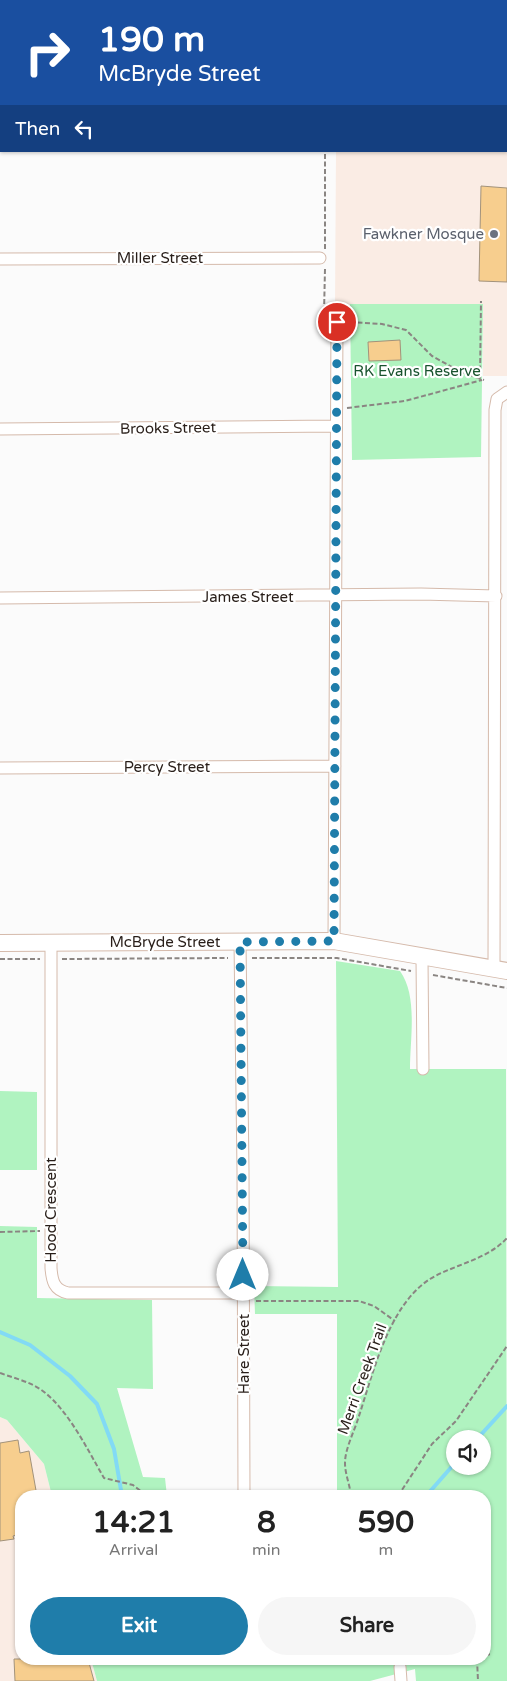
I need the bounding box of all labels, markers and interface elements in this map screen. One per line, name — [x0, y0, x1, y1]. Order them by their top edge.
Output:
text: 190 m — [98, 19, 205, 61]
icon: right — [15, 20, 80, 85]
text: McBryde Street — [98, 61, 261, 87]
icon: left — [70, 115, 98, 143]
text: Then — [15, 118, 60, 140]
place label: Fawkner Mosque — [363, 225, 484, 243]
marker: Fawkner Mosque — [488, 228, 500, 240]
street label: Miller Street — [117, 249, 204, 267]
pin — [316, 301, 358, 343]
icon: arrive — [323, 308, 351, 336]
park label: RK Evans Reserve — [353, 362, 481, 380]
street label: Brooks Street — [120, 418, 216, 438]
street label: James Street — [202, 588, 294, 606]
street label: Percy Street — [124, 758, 211, 776]
street label: McBryde Street — [110, 933, 221, 951]
street label: Hood Crescent — [42, 1157, 60, 1263]
position arrow — [216, 1248, 268, 1300]
street label: Hare Street — [235, 1313, 253, 1394]
street label: Merri Creek Trail — [334, 1321, 390, 1437]
map controls — [446, 1430, 491, 1475]
button: sound — [446, 1430, 491, 1475]
text: 14:21 — [92, 1504, 175, 1541]
text: 8 — [257, 1504, 276, 1541]
text: 590 — [358, 1504, 414, 1541]
text: Arrival — [109, 1540, 158, 1560]
text: min — [252, 1540, 281, 1560]
text: m — [378, 1540, 393, 1560]
button: Exit — [30, 1597, 248, 1655]
button: Share — [258, 1597, 476, 1655]

